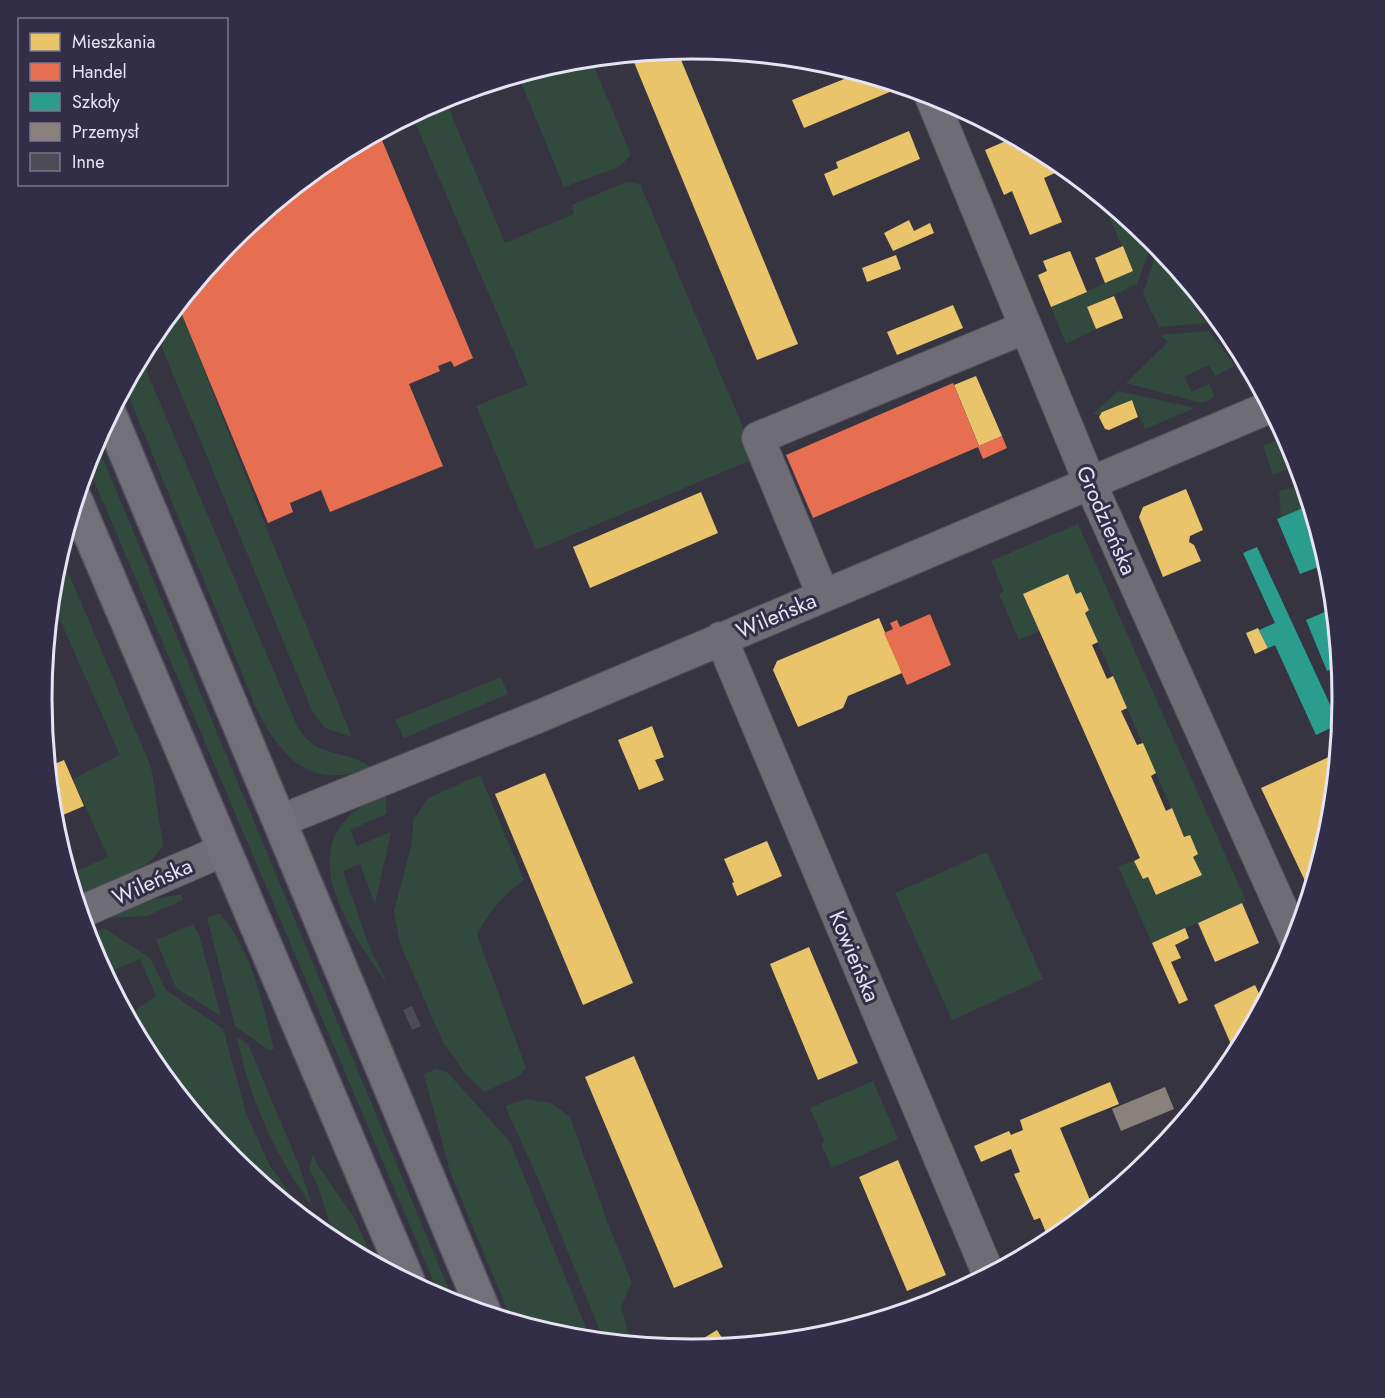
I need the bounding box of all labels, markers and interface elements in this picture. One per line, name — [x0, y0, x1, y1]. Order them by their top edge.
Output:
legend — [18, 18, 228, 186]
text: Mieszkania — [72, 29, 155, 55]
text: Handel — [72, 59, 127, 85]
text: Szkoły — [72, 89, 120, 115]
text: Przemysł — [72, 119, 140, 145]
text: Inne — [72, 149, 105, 175]
street label: Grodzieńska — [1069, 460, 1145, 580]
street label: Wileńska — [731, 584, 821, 646]
street label: Wileńska — [107, 849, 197, 913]
street label: Kowieńska — [821, 905, 889, 1007]

